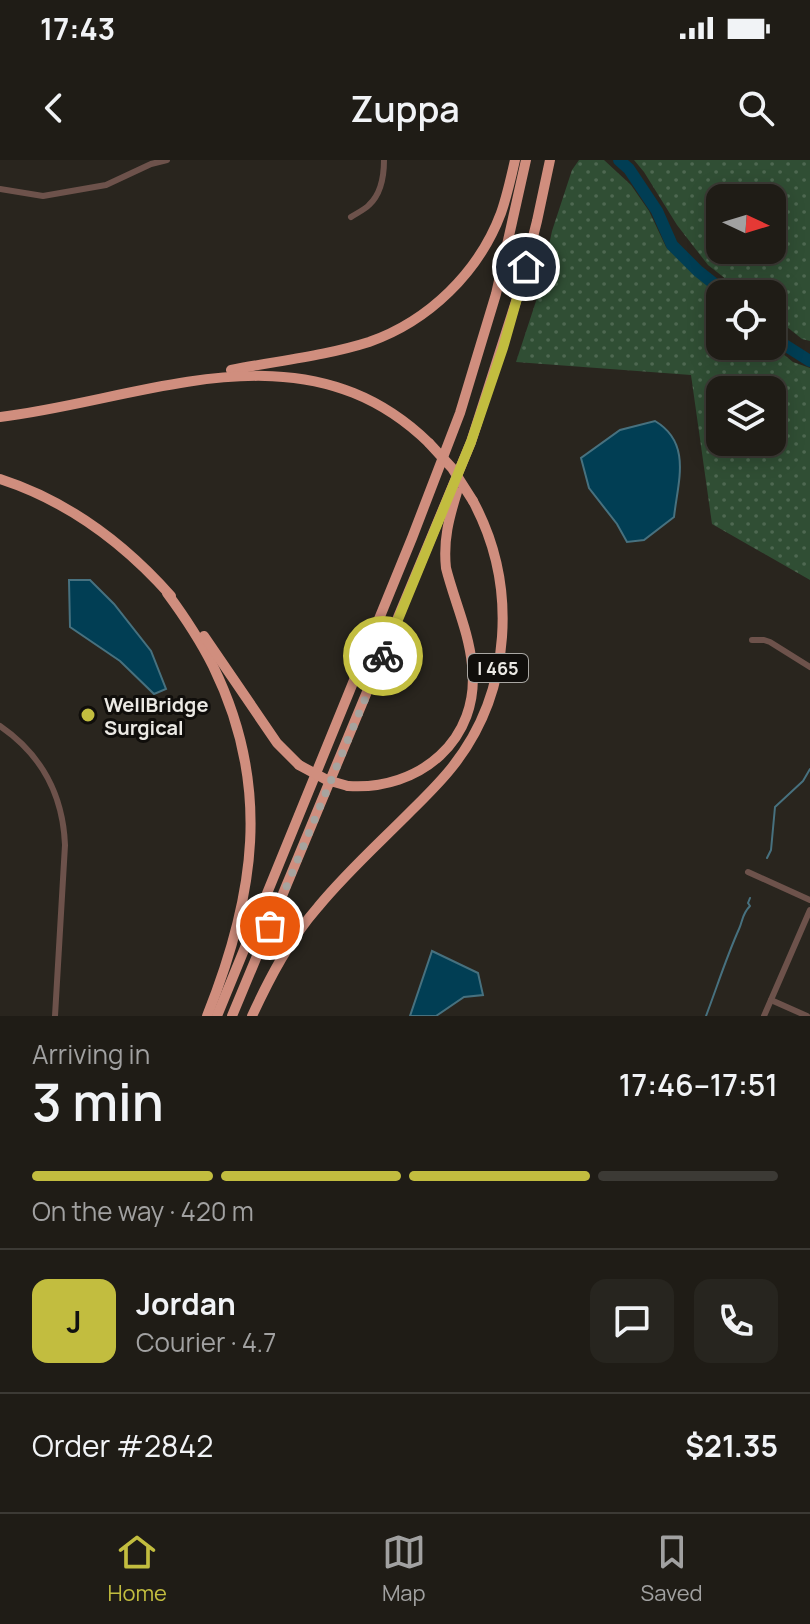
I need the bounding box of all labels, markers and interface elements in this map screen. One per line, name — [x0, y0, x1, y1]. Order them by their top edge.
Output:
text: 17:43 — [40, 8, 115, 49]
text: Zuppa — [350, 84, 460, 133]
icon: back — [32, 86, 76, 130]
icon: search — [734, 86, 778, 130]
north arrow — [706, 184, 786, 264]
map controls — [706, 184, 786, 456]
pin — [492, 233, 560, 301]
icon: home — [504, 245, 548, 289]
button: locate — [706, 280, 786, 360]
button: layers — [706, 376, 786, 456]
courier — [343, 616, 423, 696]
icon: bike — [361, 634, 405, 678]
road number: I 465 — [468, 654, 528, 682]
place label: WellBridge Surgical — [104, 691, 208, 741]
marker: WellBridge Surgical — [79, 706, 97, 724]
pin — [236, 892, 304, 960]
icon: bag — [248, 904, 292, 948]
text: Arriving in — [32, 1036, 150, 1072]
text: 17:46–17:51 — [619, 1064, 778, 1105]
text: 3 min — [32, 1066, 164, 1137]
text: On the way · 420 m — [32, 1193, 254, 1229]
button: chat — [590, 1279, 674, 1363]
button: phone — [694, 1279, 778, 1363]
text: Jordan — [136, 1283, 236, 1324]
text: J — [66, 1301, 82, 1342]
text: Courier · 4.7 — [136, 1324, 276, 1360]
text: Order #2842 — [32, 1425, 213, 1466]
text: $21.35 — [685, 1425, 778, 1466]
tab: Home — [107, 1530, 167, 1608]
tab: Map — [382, 1530, 426, 1608]
tab: Saved — [641, 1530, 703, 1608]

